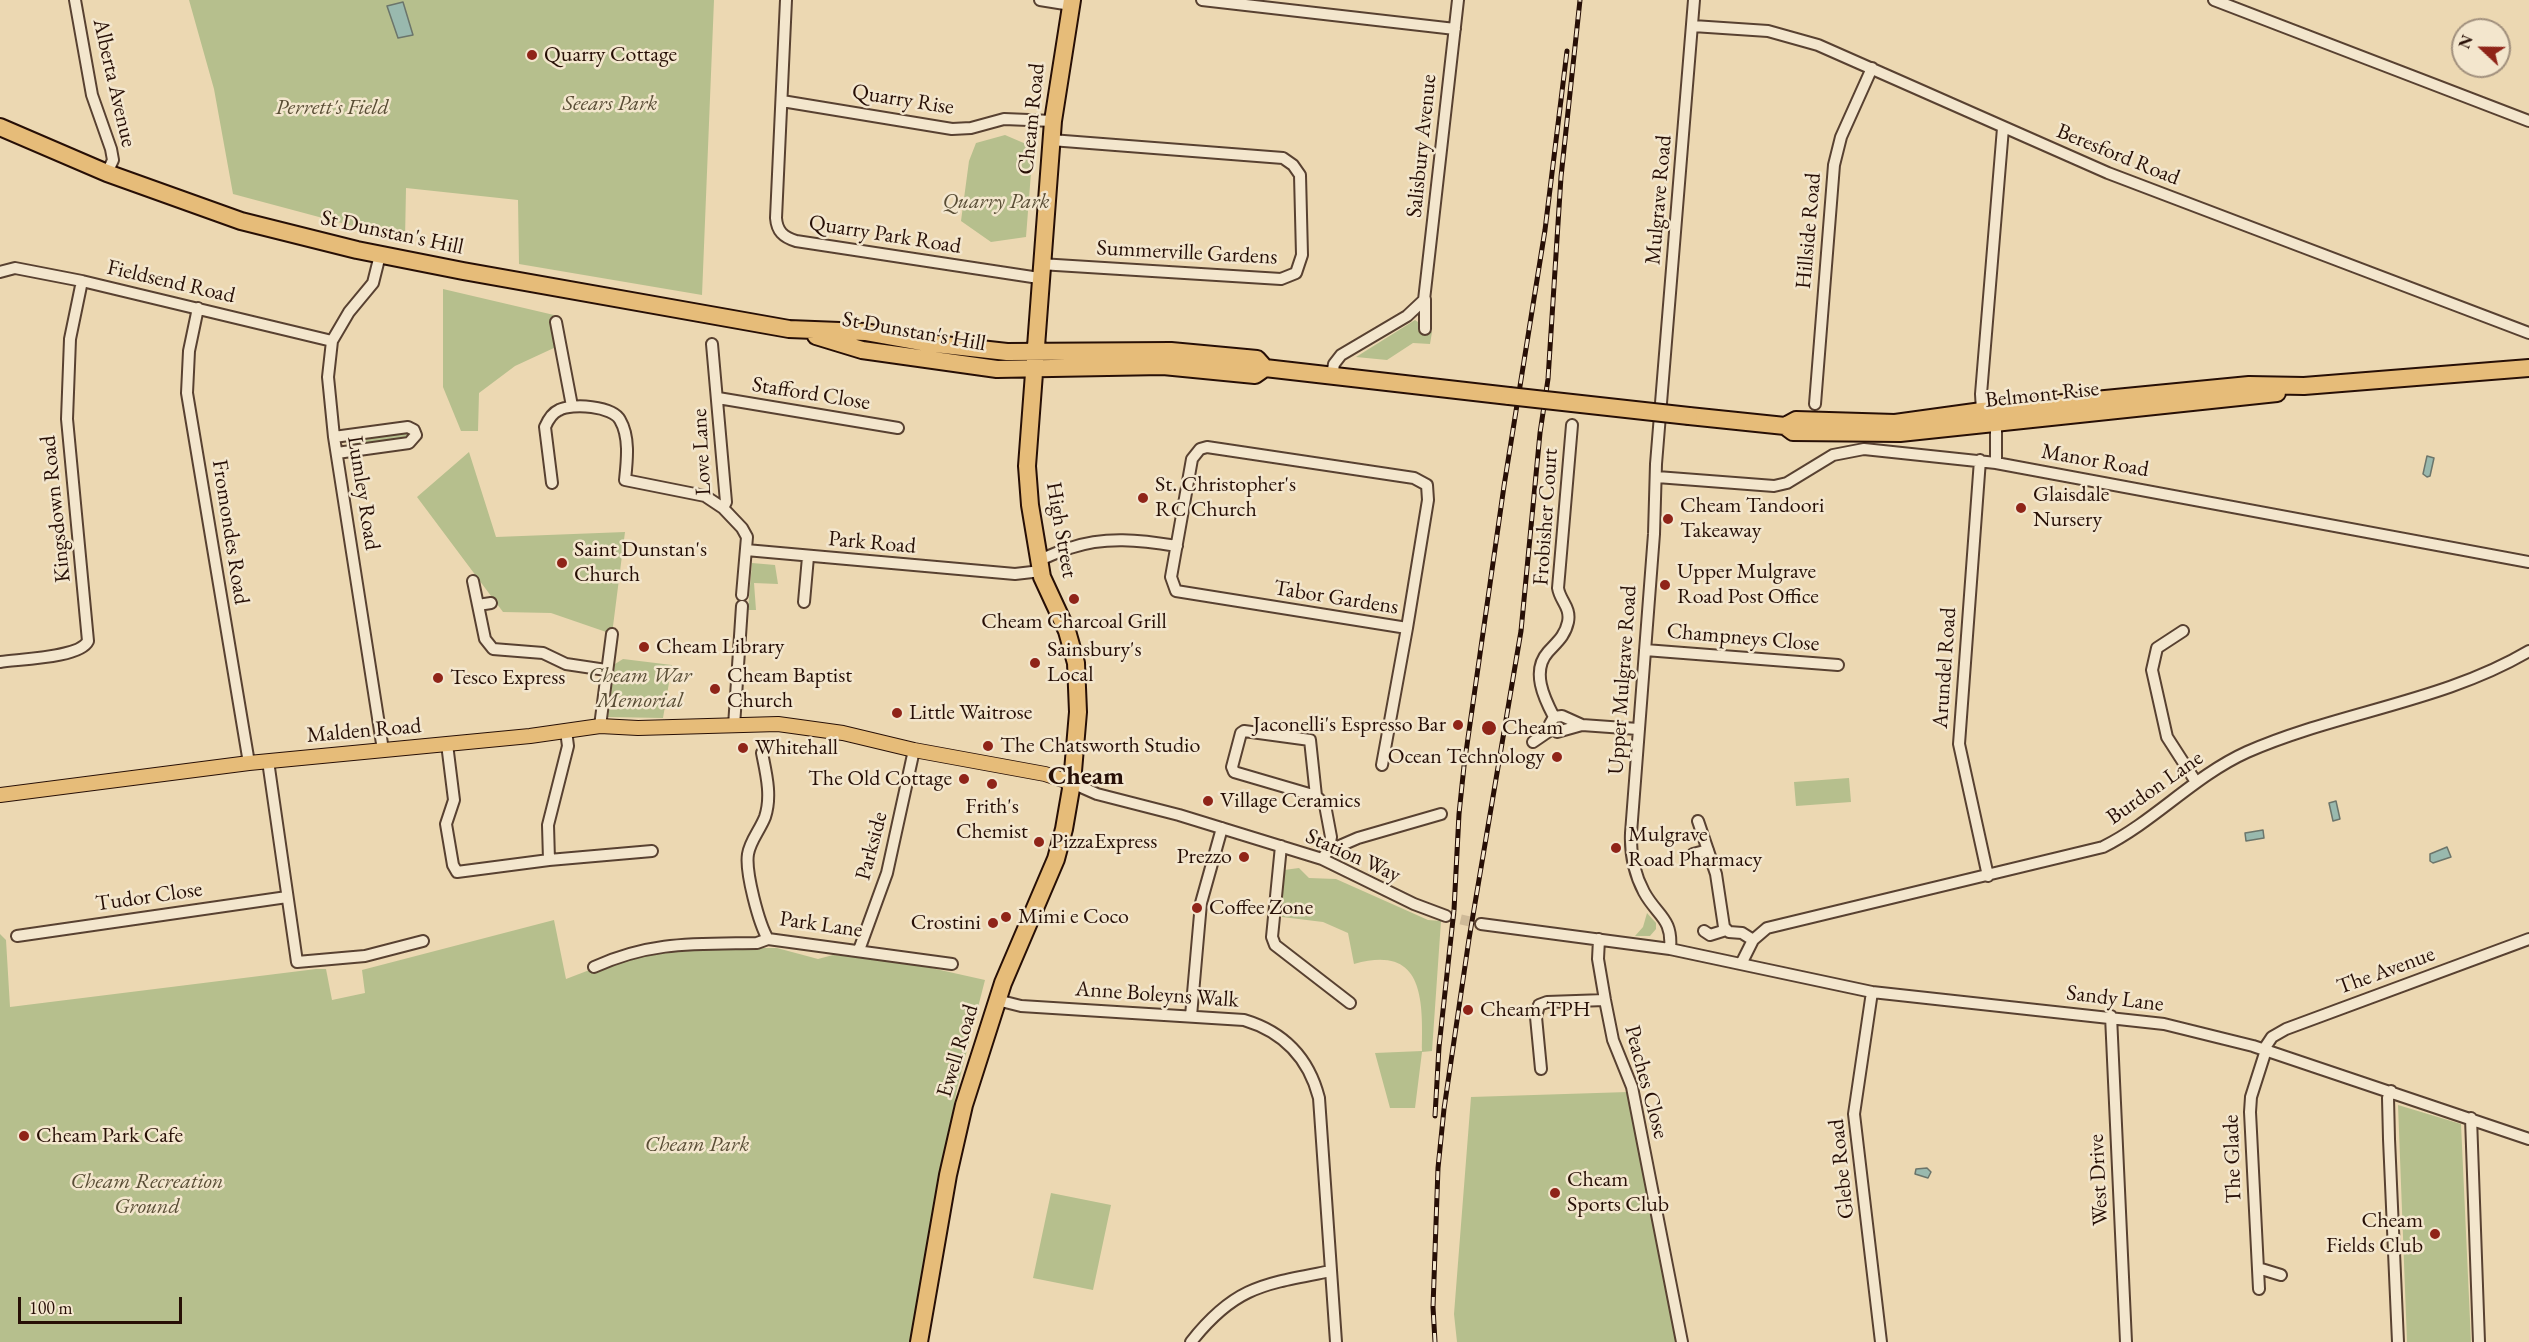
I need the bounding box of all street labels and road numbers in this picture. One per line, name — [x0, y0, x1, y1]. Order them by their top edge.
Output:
street label: Alberta Avenue — [86, 16, 142, 150]
street label: Cheam Road — [1013, 62, 1051, 176]
street label: Salisbury Avenue — [1401, 73, 1443, 219]
street label: Quarry Rise — [850, 79, 956, 121]
street label: Beresford Road — [2052, 118, 2184, 192]
street label: Mulgrave Road — [1640, 134, 1678, 266]
street label: Hillside Road — [1791, 172, 1827, 290]
street label: St Dunstan's Hill — [318, 205, 466, 261]
street label: Quarry Park Road — [807, 210, 963, 260]
street label: Summerville Gardens — [1096, 235, 1278, 271]
street label: Fieldsend Road — [104, 254, 238, 310]
street label: St Dunstan's Hill — [840, 306, 988, 358]
street label: Stafford Close — [750, 372, 872, 416]
street label: Belmont Rise — [1984, 376, 2100, 414]
street label: Love Lane — [687, 408, 717, 496]
street label: Kingsdown Road — [35, 434, 77, 584]
street label: Lumley Road — [341, 434, 385, 552]
street label: Manor Road — [2039, 439, 2151, 483]
street label: Frobisher Court — [1528, 448, 1564, 586]
street label: Fromondes Road — [206, 458, 254, 606]
street label: High Street — [1040, 480, 1082, 580]
street label: Park Road — [827, 526, 917, 560]
street label: Tabor Gardens — [1272, 575, 1400, 621]
street label: Upper Mulgrave Road — [1603, 585, 1643, 775]
street label: Arundel Road — [1928, 607, 1962, 729]
street label: Champneys Close — [1666, 618, 1820, 658]
street label: Malden Road — [305, 713, 423, 749]
street label: Burdon Lane — [2102, 745, 2208, 831]
street label: Parkside — [850, 809, 894, 883]
street label: Station Way — [1301, 823, 1405, 889]
street label: Tudor Close — [94, 876, 204, 918]
street label: Park Lane — [778, 906, 864, 944]
street label: The Avenue — [2333, 941, 2439, 1001]
street label: Anne Boleyns Walk — [1074, 976, 1240, 1014]
street label: Sandy Lane — [2065, 980, 2165, 1018]
street label: Ewell Road — [931, 1001, 985, 1101]
street label: Peaches Close — [1618, 1022, 1674, 1142]
street label: The Glade — [2218, 1114, 2248, 1204]
street label: Glebe Road — [1824, 1118, 1860, 1220]
street label: West Drive — [2083, 1133, 2115, 1227]

